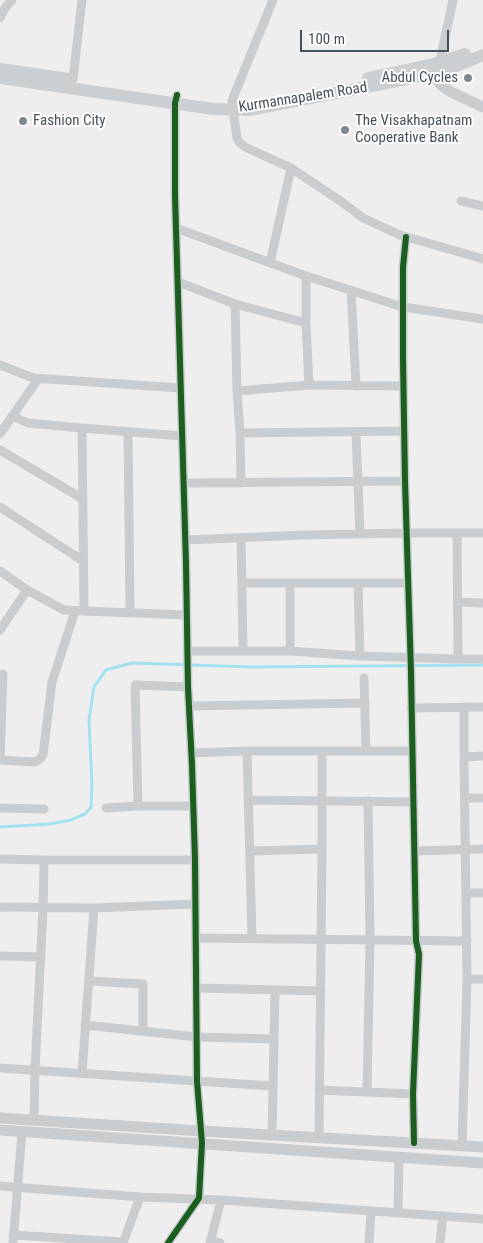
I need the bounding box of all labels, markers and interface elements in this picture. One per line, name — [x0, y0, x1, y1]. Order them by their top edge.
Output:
scale bar — [303, 20, 452, 52]
text: 100 m — [308, 30, 345, 48]
place label: Abdul Cycles — [381, 69, 458, 87]
marker: Abdul Cycles — [462, 72, 474, 84]
street label: Kurmannapalem Road — [237, 79, 369, 117]
place label: Fashion City — [33, 112, 106, 130]
place label: The Visakhapatnam Cooperative Bank — [355, 112, 472, 147]
marker: Fashion City — [17, 115, 29, 127]
marker: The Visakhapatnam Cooperative Bank — [339, 124, 351, 136]

